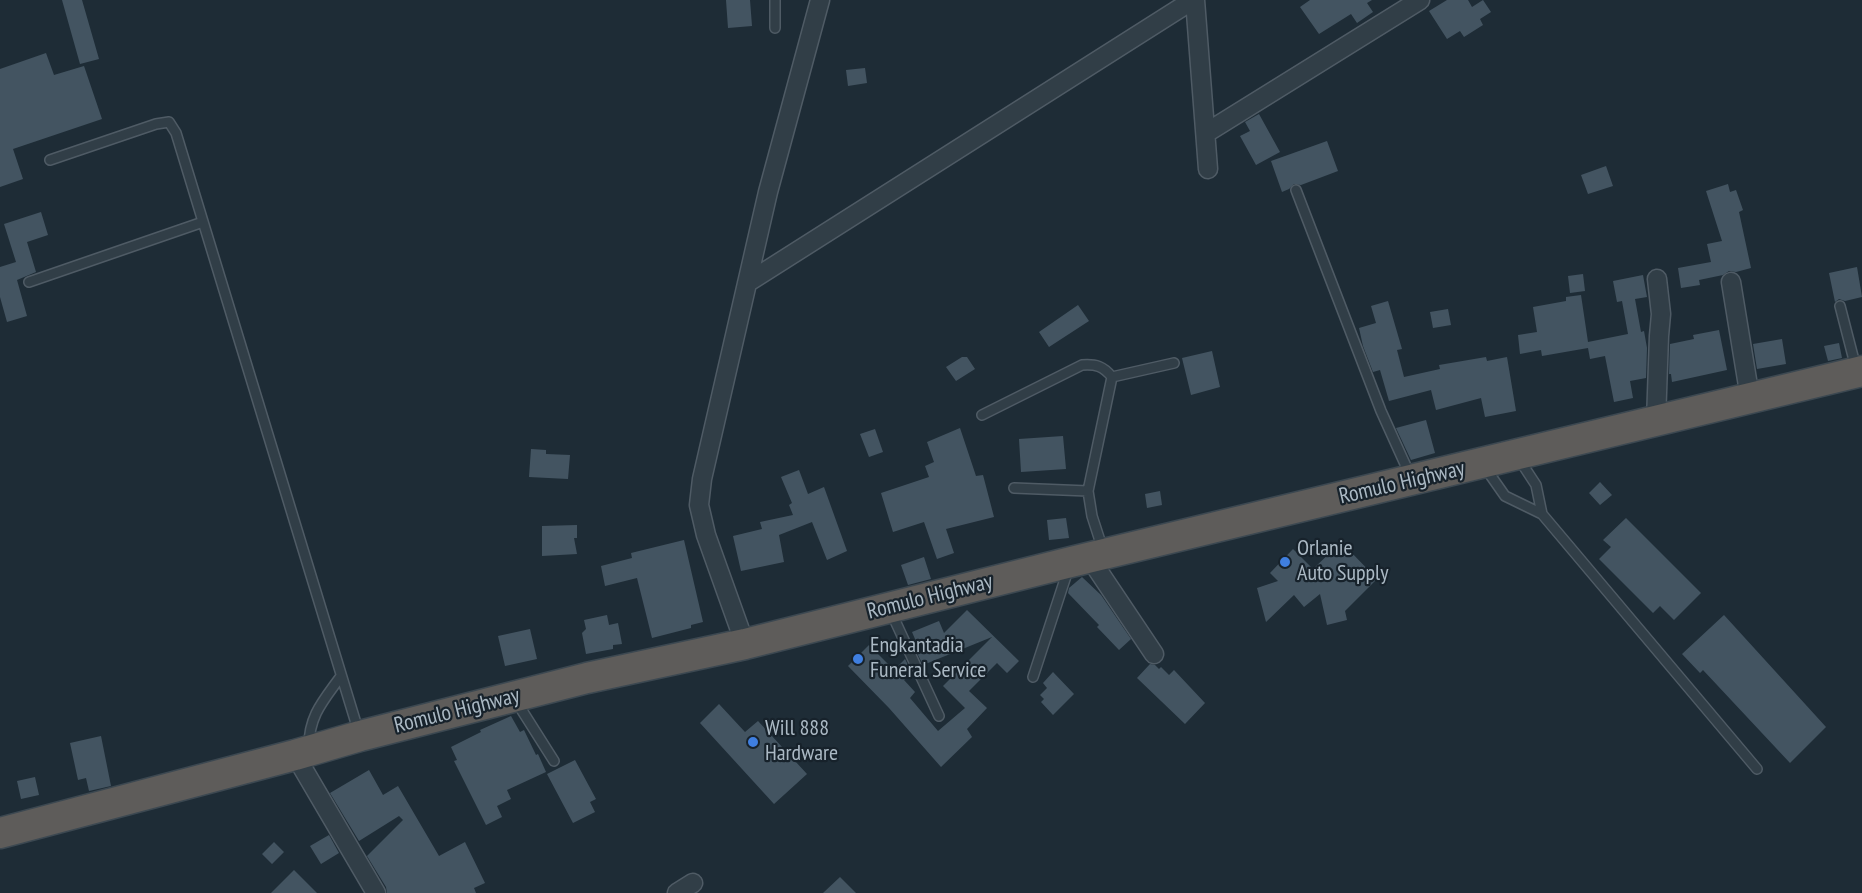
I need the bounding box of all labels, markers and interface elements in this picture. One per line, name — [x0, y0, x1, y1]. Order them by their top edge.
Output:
street label: Romulo Highway — [1337, 456, 1467, 510]
place label: Orlanie Auto Supply — [1297, 536, 1388, 588]
marker: Orlanie Auto Supply — [1278, 555, 1292, 569]
street label: Romulo Highway — [865, 569, 995, 625]
place label: Engkantadia Funeral Service — [870, 633, 986, 684]
marker: Engkantadia Funeral Service — [851, 652, 865, 666]
street label: Romulo Highway — [392, 683, 522, 739]
place label: Will 888 Hardware — [765, 716, 838, 768]
marker: Will 888 Hardware — [746, 735, 760, 749]

